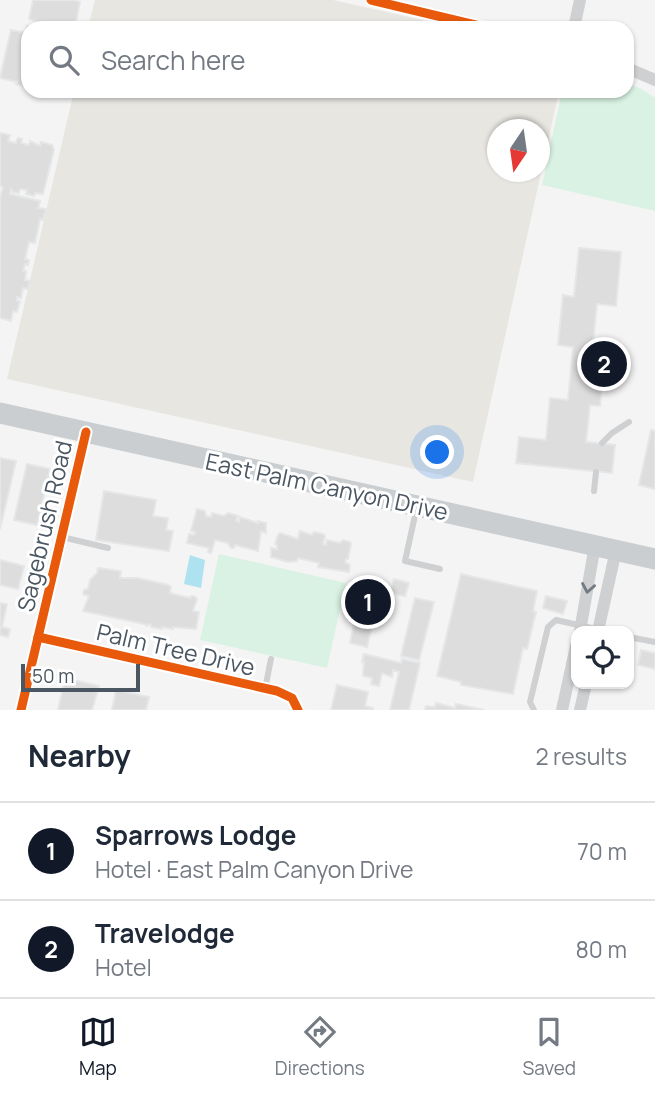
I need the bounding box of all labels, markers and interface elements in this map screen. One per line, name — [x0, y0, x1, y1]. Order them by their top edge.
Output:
search box — [21, 21, 634, 98]
icon: search — [45, 41, 83, 79]
text: Search here — [101, 42, 246, 78]
north arrow — [487, 119, 550, 182]
pin: 2 — [581, 338, 627, 390]
your location — [420, 435, 454, 469]
street label: Sagebrush Road — [9, 437, 79, 615]
street label: East Palm Canyon Drive — [203, 445, 451, 527]
pin: 1 — [345, 576, 391, 628]
one-way arrow — [581, 582, 596, 594]
street label: Palm Tree Drive — [94, 615, 258, 683]
map controls — [571, 626, 634, 689]
button: locate — [571, 626, 634, 689]
scale bar — [21, 661, 140, 693]
text: 50 m — [32, 663, 74, 689]
text: Nearby — [28, 735, 131, 776]
text: 2 results — [535, 740, 627, 772]
text: Sparrows Lodge — [95, 817, 296, 853]
text: 1 — [46, 835, 56, 867]
text: 70 m — [577, 835, 627, 867]
text: Hotel · East Palm Canyon Drive — [95, 853, 413, 885]
text: Travelodge — [95, 915, 235, 951]
text: 2 — [44, 933, 58, 965]
text: 80 m — [576, 933, 627, 965]
text: Hotel — [95, 951, 152, 983]
tab: Map — [79, 1013, 117, 1081]
tab: Directions — [275, 1013, 365, 1081]
tab: Saved — [523, 1013, 576, 1081]

